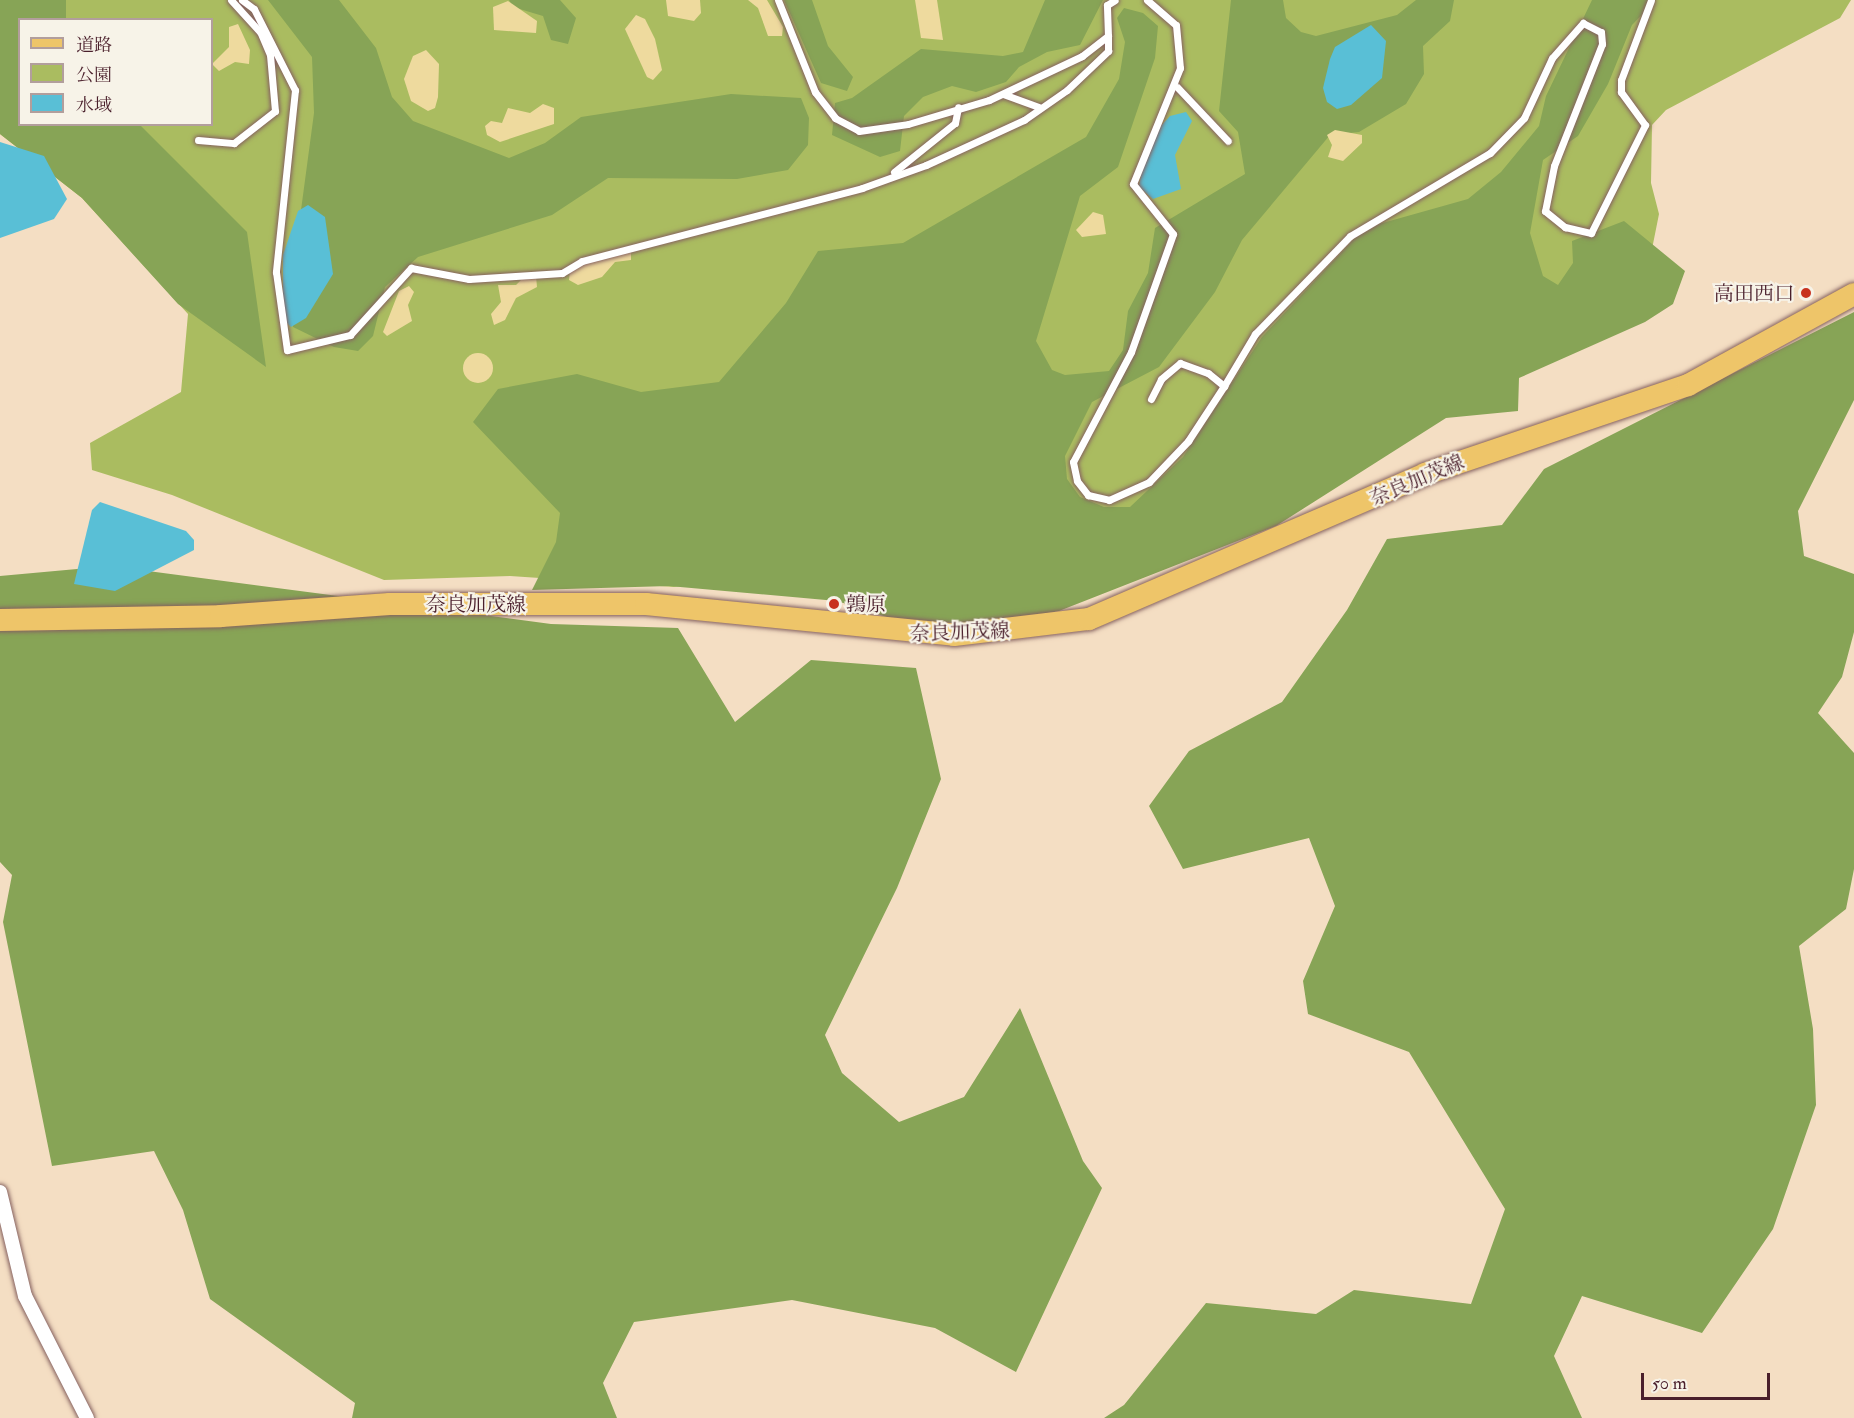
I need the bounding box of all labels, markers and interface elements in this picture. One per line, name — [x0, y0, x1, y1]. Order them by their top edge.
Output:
legend — [18, 18, 213, 126]
text: 道路 — [76, 34, 112, 57]
text: 公園 — [76, 64, 112, 87]
text: 水域 — [76, 94, 112, 117]
place label: 高田西口 — [1714, 281, 1794, 305]
marker: 高田西口 — [1799, 286, 1813, 300]
street label: 奈良加茂線 — [1366, 449, 1468, 511]
street label: 奈良加茂線 — [426, 592, 526, 616]
place label: 鶉原 — [846, 592, 886, 616]
marker: 鶉原 — [827, 597, 841, 611]
street label: 奈良加茂線 — [910, 618, 1010, 646]
scale bar — [1644, 1361, 1773, 1399]
text: 50 m — [1652, 1372, 1687, 1395]

